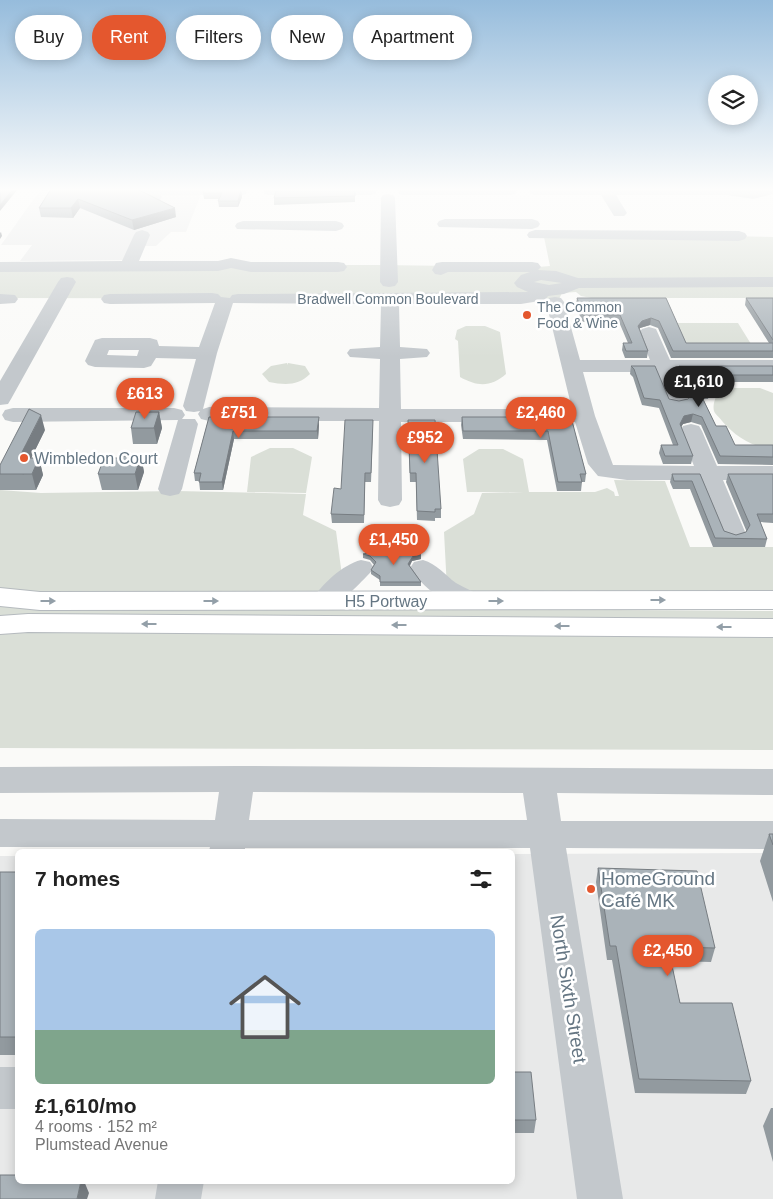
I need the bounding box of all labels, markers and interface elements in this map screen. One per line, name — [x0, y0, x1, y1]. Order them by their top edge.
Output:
chip: Buy — [15, 15, 82, 60]
chip: Rent — [92, 15, 166, 60]
chip: Filters — [176, 15, 261, 60]
chip: New — [271, 15, 343, 60]
chip: Apartment — [353, 15, 472, 60]
map controls — [708, 75, 758, 125]
button: layers — [708, 75, 758, 125]
street label: Bradwell Common Boulevard — [297, 291, 479, 307]
place label: The Common Food & Wine — [537, 299, 622, 331]
marker: The Common Food & Wine — [521, 309, 533, 321]
pin: £1,610 — [658, 366, 740, 408]
text: £1,610 — [675, 373, 723, 390]
pin: £613 — [115, 378, 175, 420]
text: £613 — [127, 385, 163, 402]
pin: £751 — [209, 396, 269, 439]
pin: £2,460 — [500, 396, 582, 439]
text: £751 — [221, 404, 257, 421]
text: £2,460 — [517, 404, 565, 421]
pin: £952 — [395, 422, 455, 464]
text: £952 — [407, 429, 443, 446]
place label: Wimbledon Court — [34, 450, 158, 467]
marker: Wimbledon Court — [18, 452, 30, 464]
pin: £1,450 — [353, 524, 435, 566]
text: £1,450 — [370, 531, 418, 548]
street label: H5 Portway — [345, 593, 427, 610]
one-way arrow — [651, 596, 667, 604]
one-way arrow — [41, 597, 57, 605]
one-way arrow — [203, 597, 219, 605]
one-way arrow — [488, 597, 504, 605]
one-way arrow — [141, 620, 157, 628]
one-way arrow — [391, 621, 407, 629]
one-way arrow — [554, 622, 570, 630]
one-way arrow — [716, 623, 732, 631]
icon: filters — [467, 865, 495, 893]
text: 7 homes — [35, 867, 120, 890]
place label: HomeGround Café MK — [601, 868, 715, 911]
marker: HomeGround Café MK — [585, 883, 597, 895]
street label: North Sixth Street — [546, 913, 591, 1065]
pin: £2,450 — [627, 934, 709, 977]
text: £2,450 — [644, 942, 692, 959]
icon: home — [220, 962, 310, 1052]
text: £1,610/mo — [35, 1094, 137, 1117]
text: 4 rooms · 152 m² — [35, 1118, 157, 1135]
text: Plumstead Avenue — [35, 1136, 168, 1153]

